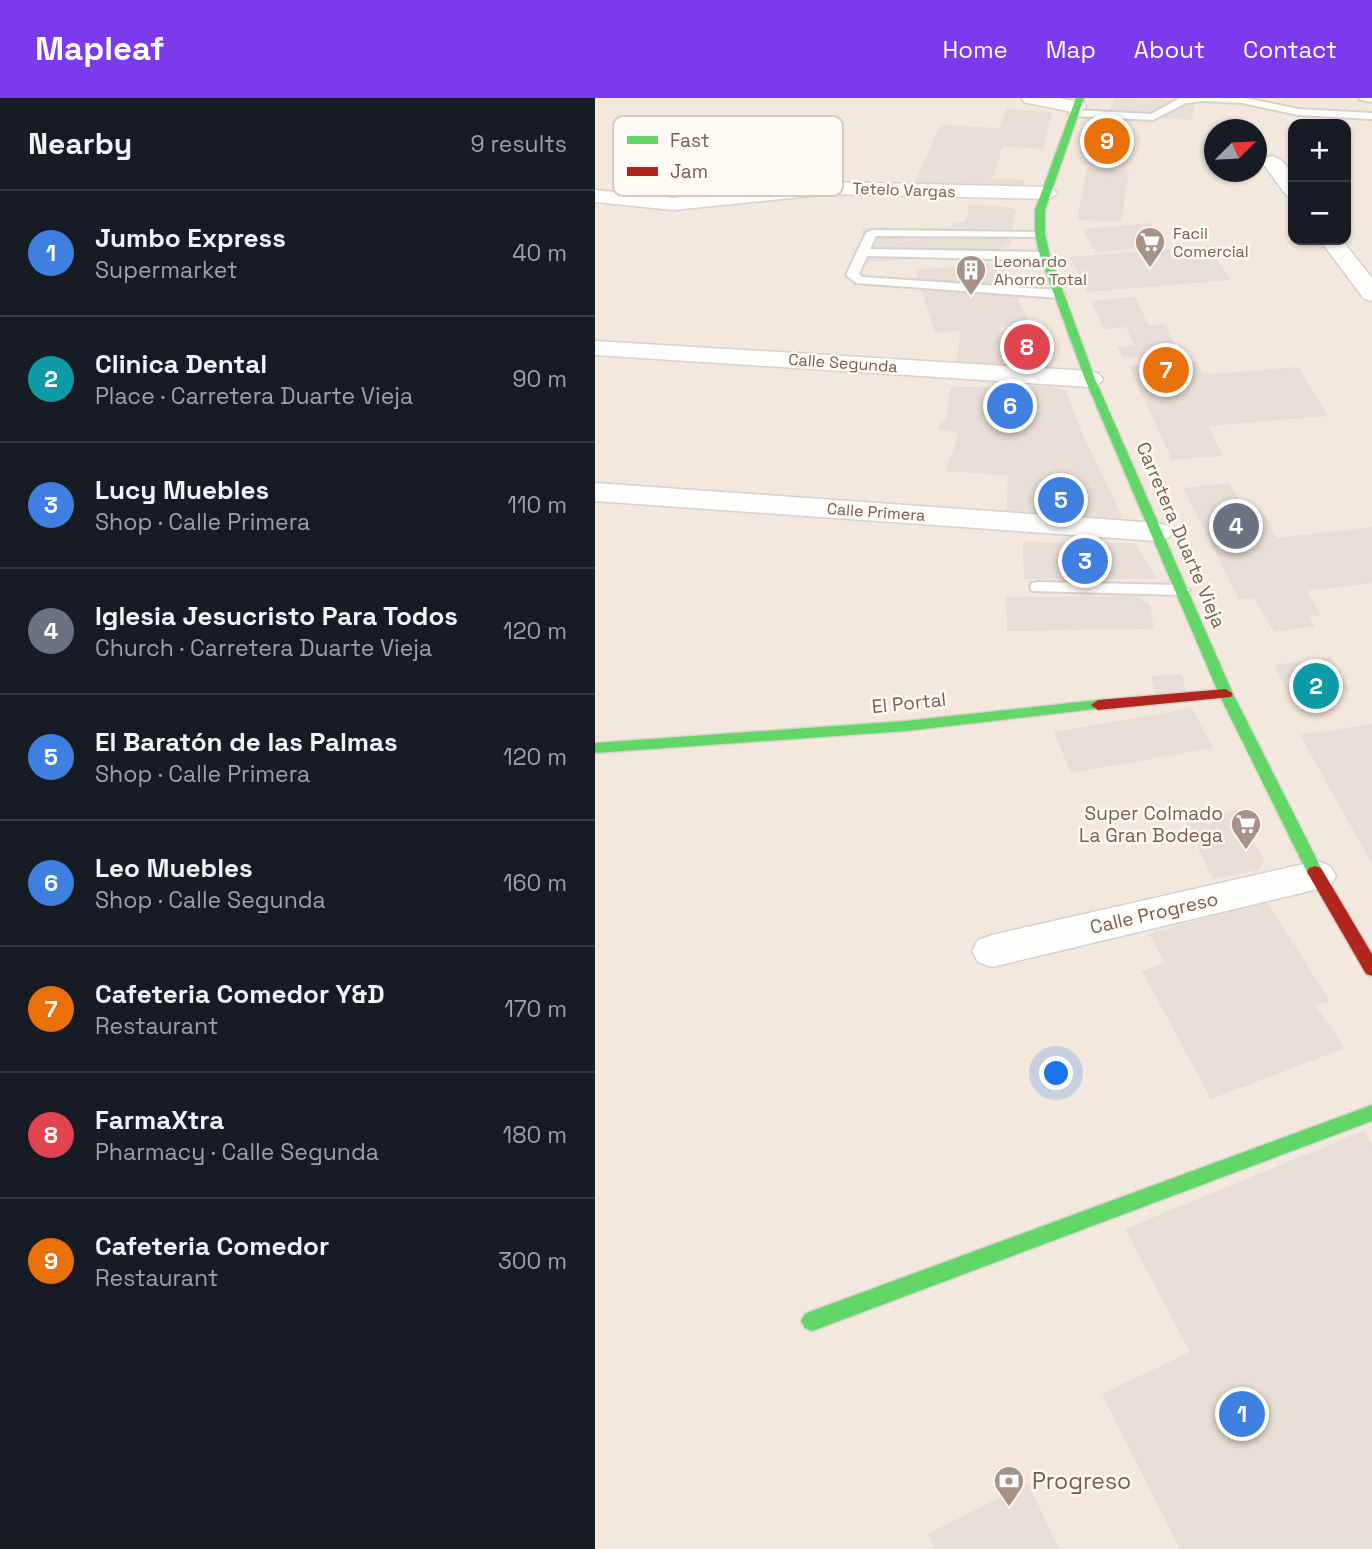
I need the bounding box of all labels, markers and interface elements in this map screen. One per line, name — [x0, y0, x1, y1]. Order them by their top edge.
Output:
text: Mapleaf — [35, 28, 164, 70]
text: Home — [942, 34, 1008, 65]
text: Map — [1046, 34, 1096, 65]
text: About — [1134, 34, 1205, 65]
text: Contact — [1243, 34, 1337, 65]
pin: 9 — [1084, 115, 1130, 167]
legend — [613, 116, 843, 196]
north arrow — [1204, 119, 1267, 182]
map controls — [1288, 119, 1351, 245]
button: + — [1288, 119, 1351, 182]
text: Nearby — [28, 124, 132, 163]
text: Fast — [670, 128, 710, 153]
text: 9 results — [471, 129, 567, 159]
text: Jam — [670, 159, 708, 184]
street label: Tetelo Vargas — [852, 178, 956, 202]
button: − — [1288, 182, 1351, 245]
text: Jumbo Express — [95, 221, 286, 255]
place label: Facil Comercial — [1173, 223, 1249, 262]
supermarket icon: Facil Comercial — [1133, 225, 1167, 269]
text: 1 — [46, 238, 56, 268]
text: 40 m — [512, 238, 567, 268]
place label: Leonardo Ahorro Total — [994, 251, 1087, 290]
building icon: Leonardo Ahorro Total — [954, 253, 988, 297]
text: Supermarket — [95, 255, 237, 285]
pin: 8 — [1004, 321, 1050, 373]
pin: 7 — [1143, 344, 1189, 396]
text: Clinica Dental — [95, 347, 267, 381]
street label: Calle Segunda — [788, 349, 898, 377]
text: 2 — [44, 364, 58, 394]
text: 90 m — [512, 364, 567, 394]
pin: 6 — [987, 380, 1033, 432]
text: Place · Carretera Duarte Vieja — [95, 381, 413, 411]
street label: Carretera Duarte Vieja — [1130, 438, 1232, 632]
text: Lucy Muebles — [95, 473, 269, 507]
pin: 5 — [1038, 474, 1084, 526]
text: 3 — [44, 490, 58, 520]
text: 110 m — [507, 490, 567, 520]
street label: Calle Primera — [826, 498, 926, 526]
pin: 4 — [1213, 500, 1259, 552]
text: Shop · Calle Primera — [95, 507, 310, 537]
pin: 3 — [1062, 535, 1108, 587]
text: Iglesia Jesucristo Para Todos — [95, 599, 458, 633]
text: 4 — [44, 616, 58, 646]
text: 120 m — [503, 616, 567, 646]
text: Church · Carretera Duarte Vieja — [95, 633, 432, 663]
pin: 2 — [1293, 660, 1339, 712]
street label: El Portal — [871, 687, 947, 719]
text: El Baratón de las Palmas — [95, 725, 398, 759]
text: 5 — [44, 742, 58, 772]
text: 120 m — [503, 742, 567, 772]
text: Shop · Calle Primera — [95, 759, 310, 789]
place label: Super Colmado La Gran Bodega — [1079, 801, 1223, 848]
supermarket icon: Super Colmado La Gran Bodega — [1229, 807, 1263, 851]
text: Leo Muebles — [95, 851, 253, 885]
text: 6 — [44, 868, 58, 898]
text: 160 m — [503, 868, 567, 898]
text: Shop · Calle Segunda — [95, 885, 326, 915]
street label: Calle Progreso — [1088, 886, 1220, 940]
text: Cafeteria Comedor Y&D — [95, 977, 384, 1011]
text: 7 — [45, 994, 57, 1024]
text: 170 m — [504, 994, 567, 1024]
text: Restaurant — [95, 1011, 218, 1041]
your location — [1039, 1056, 1073, 1090]
text: FarmaXtra — [95, 1103, 224, 1137]
text: 8 — [44, 1120, 58, 1150]
text: 180 m — [503, 1120, 567, 1150]
text: Pharmacy · Calle Segunda — [95, 1137, 379, 1167]
text: Cafeteria Comedor — [95, 1229, 329, 1263]
text: 9 — [44, 1246, 58, 1276]
text: 300 m — [498, 1246, 567, 1276]
text: Restaurant — [95, 1263, 218, 1293]
pin: 1 — [1219, 1388, 1265, 1440]
bank icon: Progreso — [992, 1464, 1026, 1508]
place label: Progreso — [1032, 1466, 1131, 1496]

